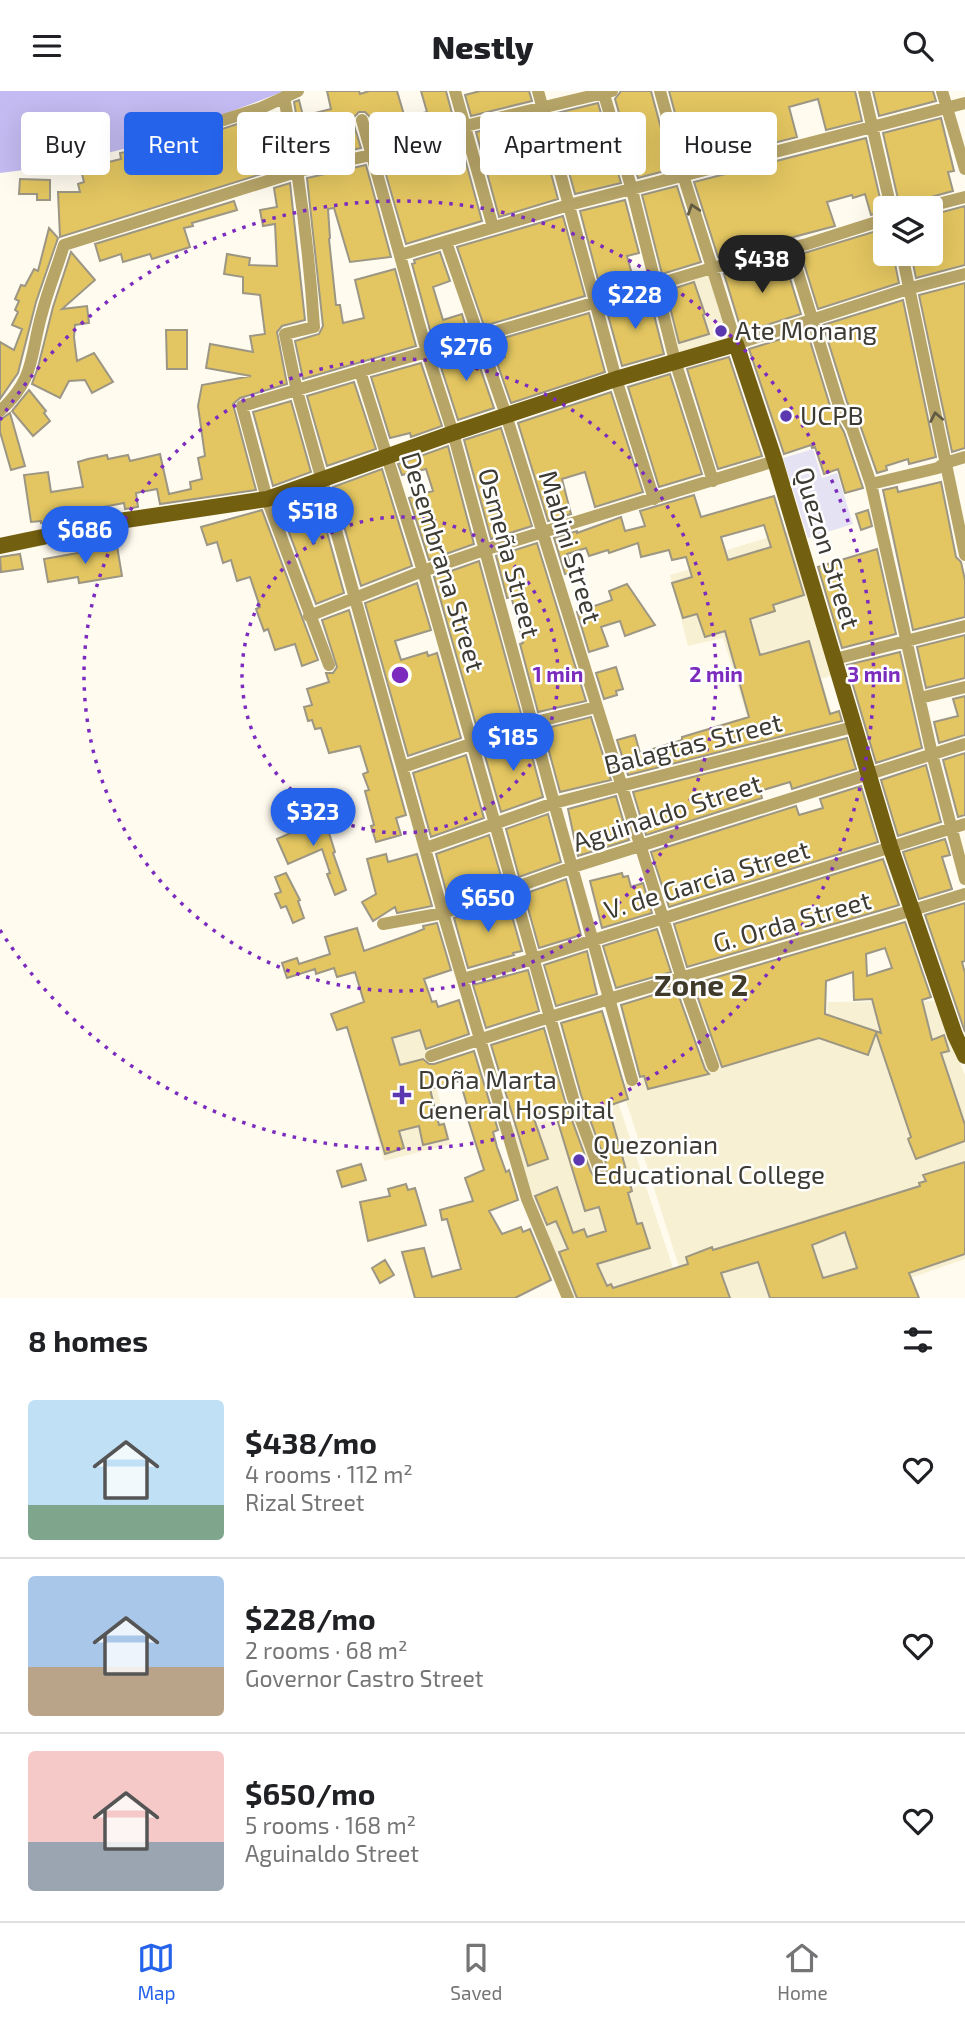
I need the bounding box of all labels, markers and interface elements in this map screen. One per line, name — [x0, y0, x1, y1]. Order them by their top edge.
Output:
icon: menu — [28, 27, 66, 65]
text: Nestly — [432, 27, 533, 65]
icon: search — [899, 27, 937, 65]
chip: Buy — [21, 112, 110, 175]
chip: Rent — [124, 112, 223, 175]
chip: Filters — [237, 112, 355, 175]
chip: New — [369, 112, 466, 175]
chip: Apartment — [480, 112, 646, 175]
chip: House — [660, 112, 777, 175]
map controls — [873, 196, 943, 266]
button: layers — [873, 196, 943, 266]
one-way arrow — [687, 203, 702, 215]
pin: $438 — [721, 235, 803, 295]
text: $438 — [734, 244, 790, 272]
pin: $228 — [594, 271, 676, 331]
text: $228 — [608, 280, 662, 308]
place label: Ate Monang — [735, 314, 877, 345]
pin: $276 — [425, 323, 507, 383]
marker: Ate Monang — [713, 323, 729, 339]
text: $276 — [440, 332, 492, 360]
place label: UCPB — [800, 399, 864, 430]
marker: UCPB — [778, 408, 794, 424]
one-way arrow — [929, 411, 944, 423]
street label: Desembrana Street — [396, 448, 493, 675]
street label: Quezon Street — [789, 463, 868, 632]
street label: Osmeña Street — [473, 464, 548, 641]
street label: Mabini Street — [534, 467, 609, 627]
pin: $518 — [272, 487, 354, 547]
text: $518 — [288, 496, 338, 524]
pin: $686 — [44, 507, 126, 566]
text: $686 — [58, 515, 112, 543]
text: 1 min — [533, 661, 583, 686]
text: 2 min — [689, 661, 743, 686]
text: 3 min — [847, 661, 901, 686]
centre of rings — [388, 663, 412, 687]
street label: Balagtas Street — [600, 705, 785, 780]
pin: $185 — [472, 713, 554, 773]
text: $185 — [488, 722, 538, 750]
street label: Aguinaldo Street — [568, 766, 765, 857]
pin: $323 — [272, 789, 354, 848]
text: $323 — [287, 797, 339, 825]
street label: V. de Garcia Street — [600, 833, 813, 925]
pin: $650 — [447, 875, 529, 934]
text: $650 — [461, 883, 515, 911]
street label: G. Orda Street — [709, 883, 874, 958]
district label: Zone 2 — [654, 966, 748, 1002]
place label: Doña Marta General Hospital — [418, 1063, 614, 1124]
marker: Doña Marta General Hospital — [392, 1085, 412, 1105]
place label: Quezonian Educational College — [593, 1128, 825, 1189]
marker: Quezonian Educational College — [571, 1152, 587, 1168]
icon: filters — [899, 1321, 937, 1359]
text: 8 homes — [28, 1322, 148, 1358]
text: $438/mo — [245, 1424, 377, 1460]
icon: home — [84, 1428, 168, 1512]
icon: heart — [899, 1451, 937, 1489]
text: 4 rooms · 112 m² — [245, 1460, 413, 1488]
text: Rizal Street — [245, 1488, 365, 1516]
text: $228/mo — [245, 1600, 376, 1636]
icon: home — [84, 1604, 168, 1688]
icon: heart — [899, 1627, 937, 1665]
text: 2 rooms · 68 m² — [245, 1636, 408, 1664]
text: Governor Castro Street — [245, 1664, 484, 1692]
text: $650/mo — [245, 1775, 375, 1811]
icon: home — [84, 1779, 168, 1863]
icon: heart — [899, 1802, 937, 1840]
text: 5 rooms · 168 m² — [245, 1811, 416, 1839]
text: Aguinaldo Street — [245, 1839, 419, 1867]
tab: Map — [137, 1939, 176, 2004]
tab: Saved — [450, 1939, 502, 2004]
tab: Home — [777, 1939, 828, 2004]

